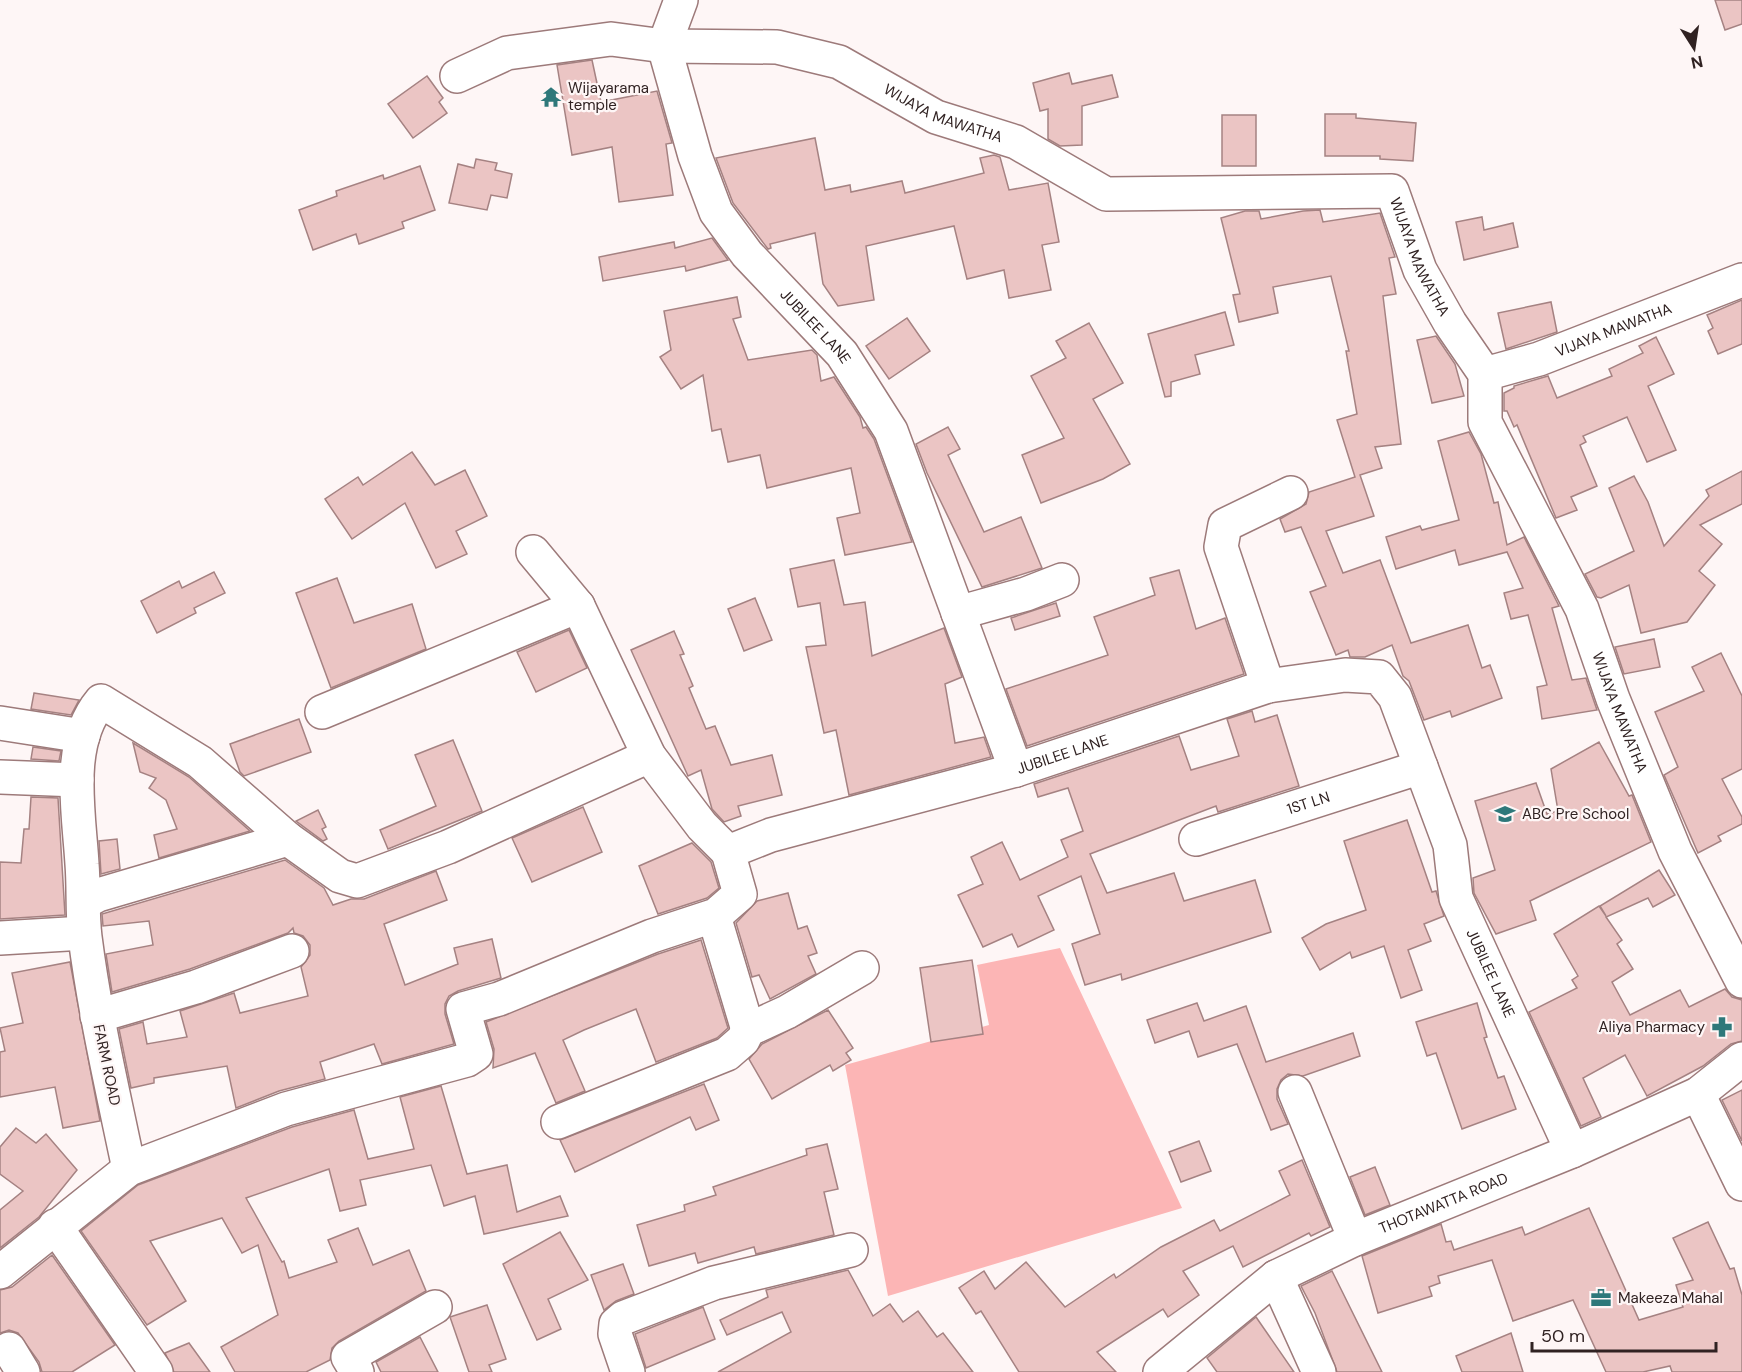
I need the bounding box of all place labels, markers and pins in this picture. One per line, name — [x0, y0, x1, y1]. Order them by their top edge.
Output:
place label: Wijayarama temple — [568, 78, 649, 115]
temple icon: Wijayarama temple — [539, 85, 563, 109]
school or university icon: ABC Pre School — [1493, 802, 1517, 826]
place label: ABC Pre School — [1522, 804, 1629, 824]
pharmacy icon: Aliya Pharmacy — [1710, 1015, 1734, 1039]
place label: Aliya Pharmacy — [1599, 1017, 1706, 1037]
office icon: Makeeza Mahal — [1589, 1286, 1613, 1310]
place label: Makeeza Mahal — [1618, 1288, 1723, 1308]

